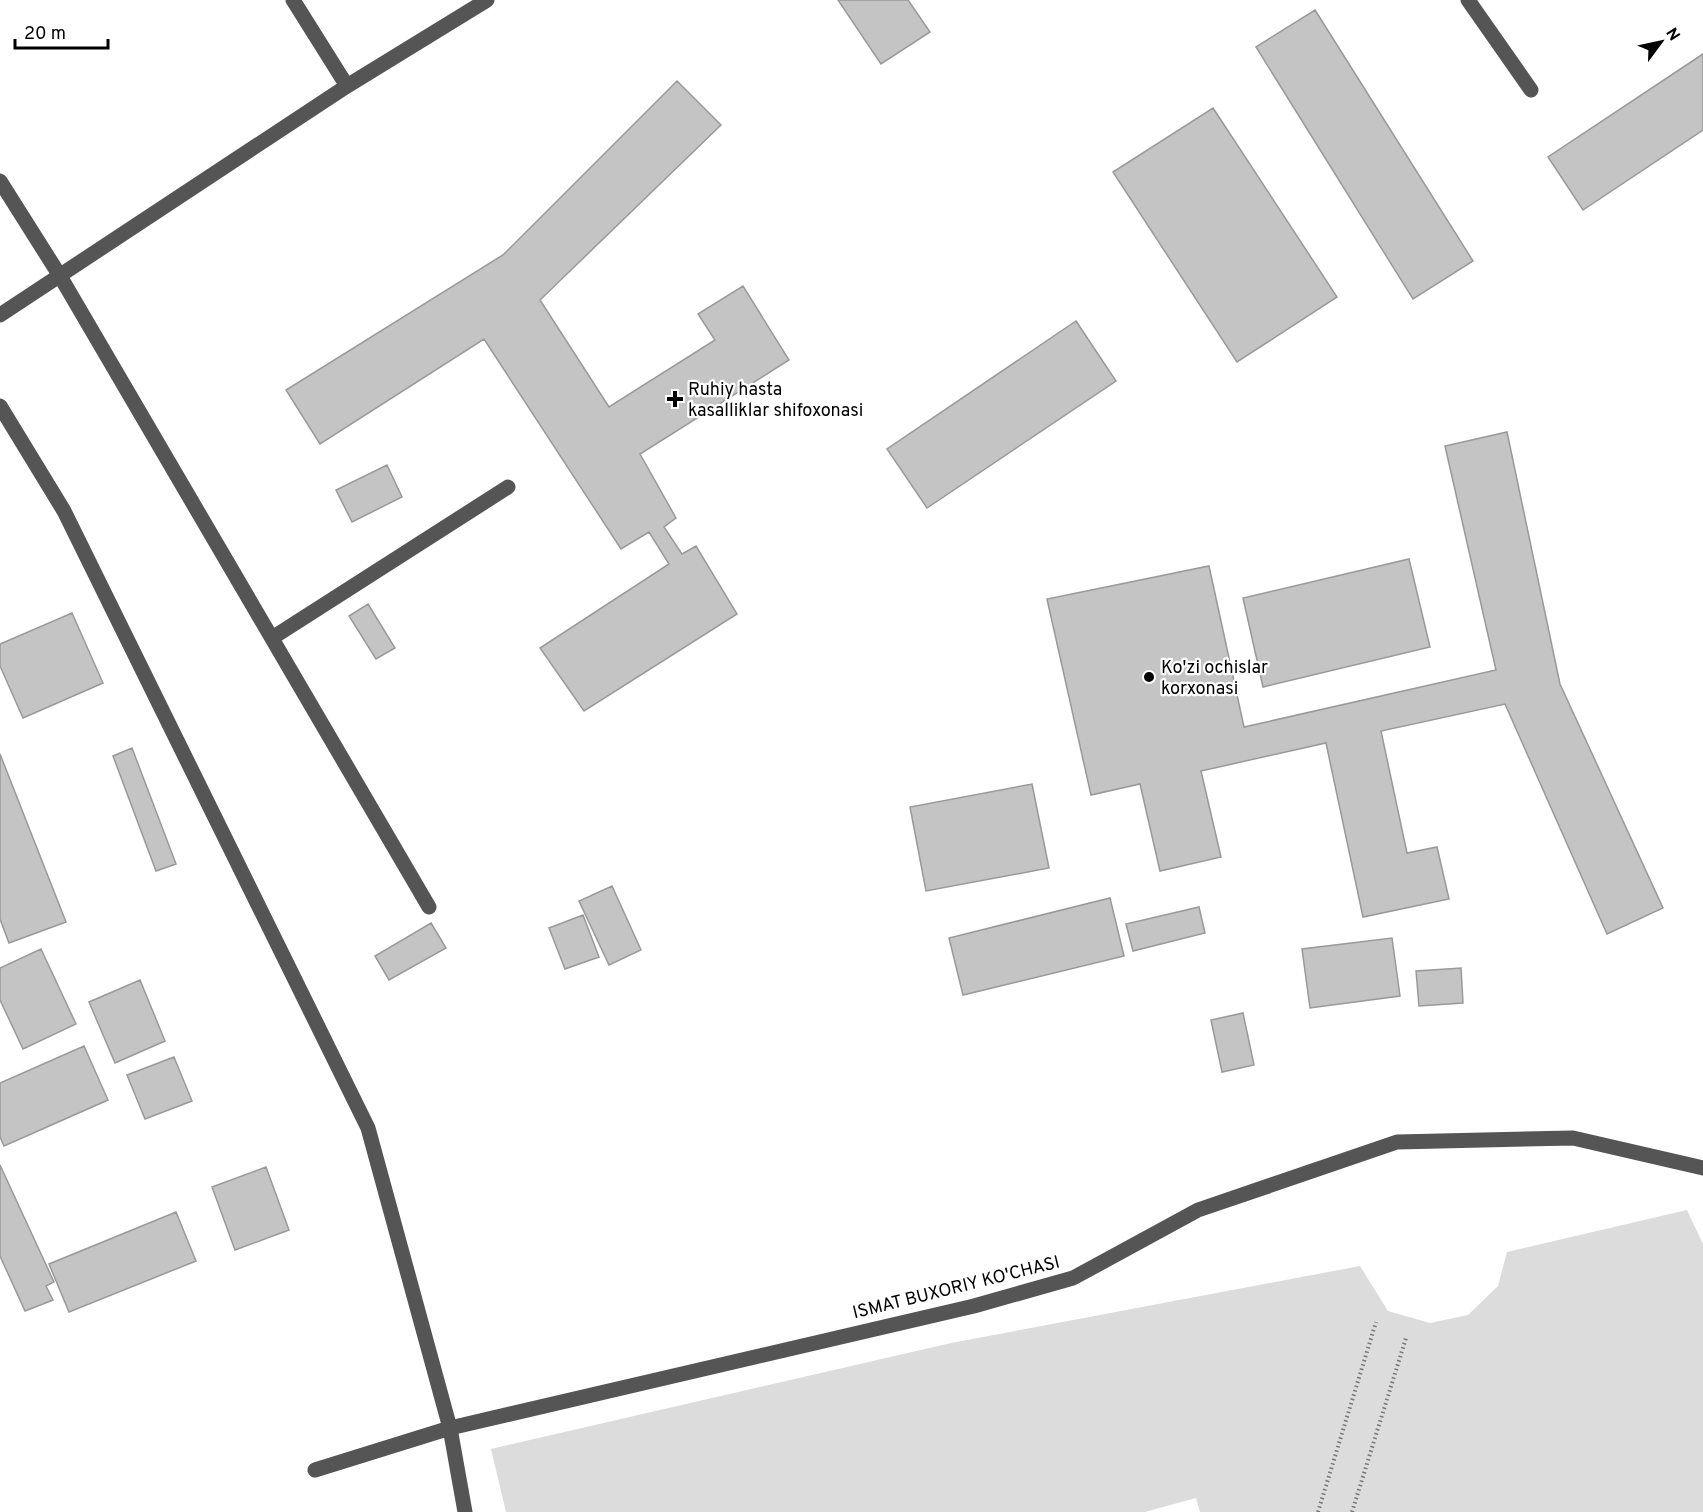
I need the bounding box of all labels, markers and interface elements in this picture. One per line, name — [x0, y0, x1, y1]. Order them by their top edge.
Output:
scale bar — [15, 12, 108, 50]
north arrow — [1631, 12, 1691, 72]
text: 20 m — [24, 23, 66, 46]
text: N — [1660, 25, 1683, 45]
place label: Ruhiy hasta kasalliklar shifoxonasi — [688, 379, 863, 423]
marker: Ruhiy hasta kasalliklar shifoxonasi — [666, 390, 684, 408]
place label: Ko'zi ochislar korxonasi — [1161, 657, 1268, 701]
marker: Ko'zi ochislar korxonasi — [1142, 670, 1156, 684]
street label: ISMAT BUXORIY KO'CHASI — [850, 1252, 1062, 1325]

